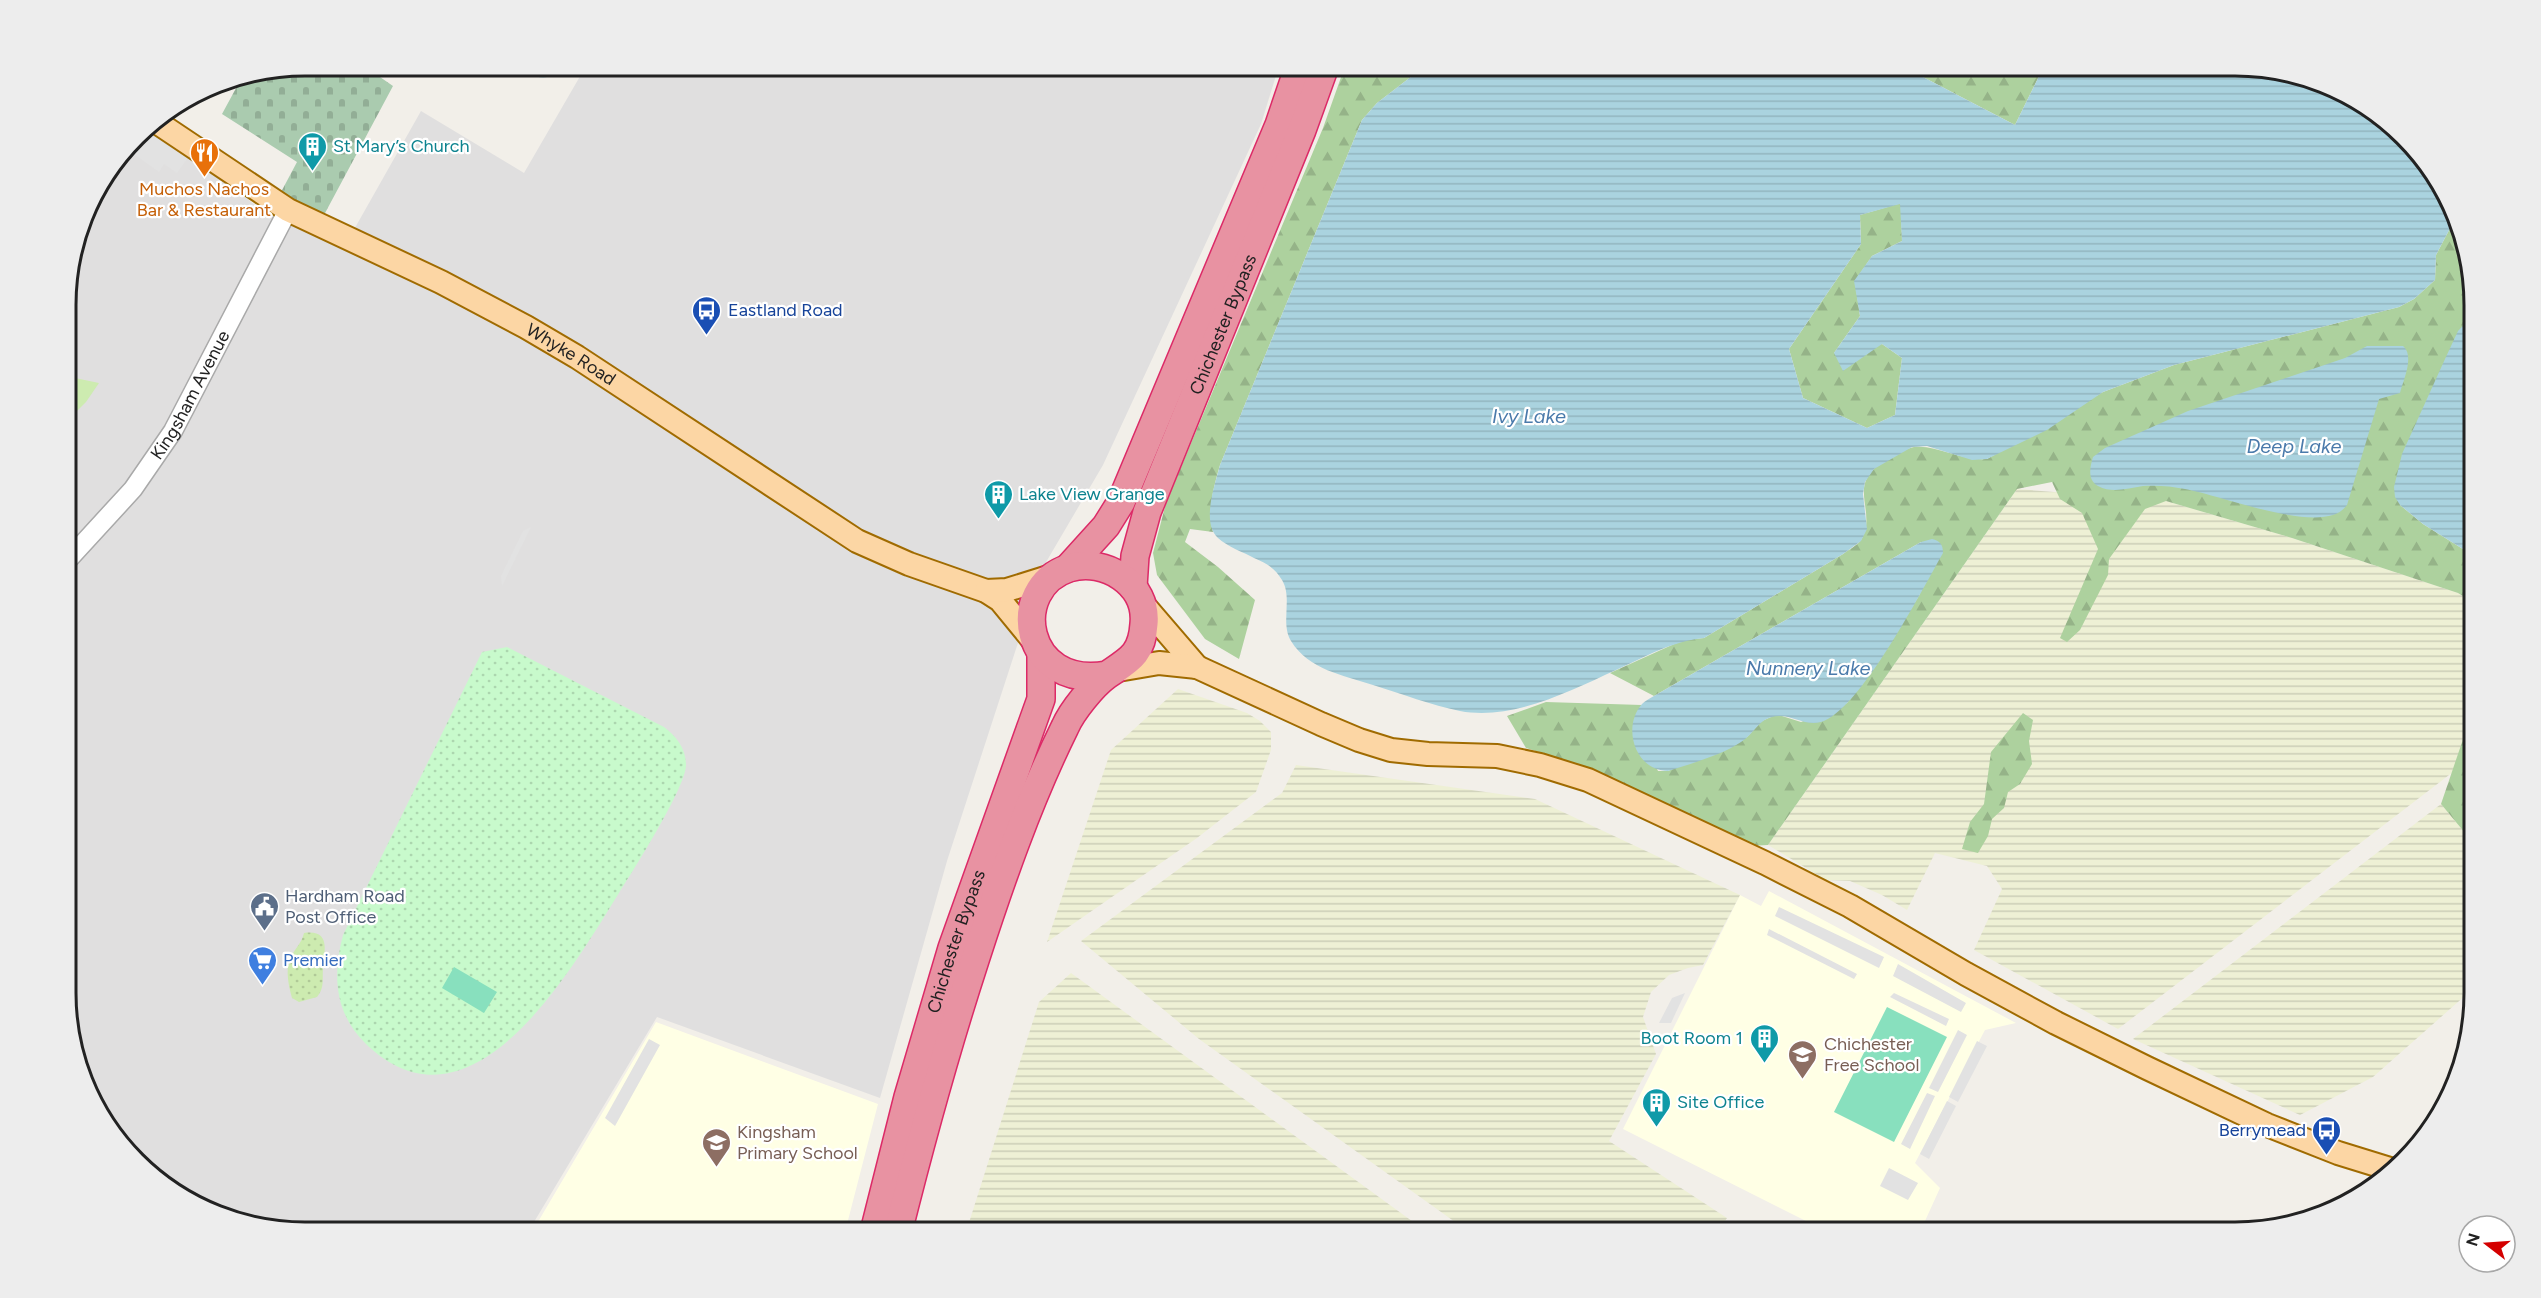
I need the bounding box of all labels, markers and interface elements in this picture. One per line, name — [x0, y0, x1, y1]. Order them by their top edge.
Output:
building icon: St Mary’s Church — [296, 130, 328, 172]
place label: St Mary’s Church — [333, 135, 470, 157]
restaurant icon: Muchos Nachos Bar & Restaurant — [188, 136, 220, 178]
place label: Muchos Nachos Bar & Restaurant — [137, 178, 271, 221]
street label: Chichester Bypass — [1185, 251, 1261, 398]
bus stop icon: Eastland Road — [691, 294, 723, 336]
place label: Eastland Road — [728, 299, 843, 321]
street label: Whyke Road — [522, 319, 620, 390]
street label: Kingsham Avenue — [146, 326, 234, 464]
water label: Ivy Lake — [1492, 404, 1566, 428]
water label: Deep Lake — [2247, 434, 2342, 458]
building icon: Lake View Grange — [982, 478, 1014, 520]
place label: Lake View Grange — [1019, 483, 1165, 505]
water label: Nunnery Lake — [1746, 656, 1870, 680]
street label: Chichester Bypass — [922, 867, 990, 1016]
place label: Hardham Road Post Office — [285, 885, 405, 928]
public building icon: Hardham Road Post Office — [248, 890, 280, 932]
supermarket icon: Premier — [246, 944, 278, 986]
place label: Premier — [283, 949, 345, 971]
building icon: Boot Room 1 — [1748, 1022, 1780, 1064]
place label: Boot Room 1 — [1641, 1027, 1743, 1049]
place label: Chichester Free School — [1824, 1033, 1919, 1076]
school or university icon: Chichester Free School — [1787, 1038, 1819, 1080]
building icon: Site Office — [1640, 1086, 1672, 1128]
place label: Site Office — [1677, 1091, 1764, 1113]
bus stop icon: Berrymead — [2311, 1114, 2343, 1156]
place label: Berrymead — [2219, 1119, 2306, 1141]
place label: Kingsham Primary School — [737, 1121, 858, 1164]
school or university icon: Kingsham Primary School — [700, 1126, 732, 1168]
north arrow — [2457, 1214, 2517, 1274]
text: N — [2462, 1231, 2484, 1248]

